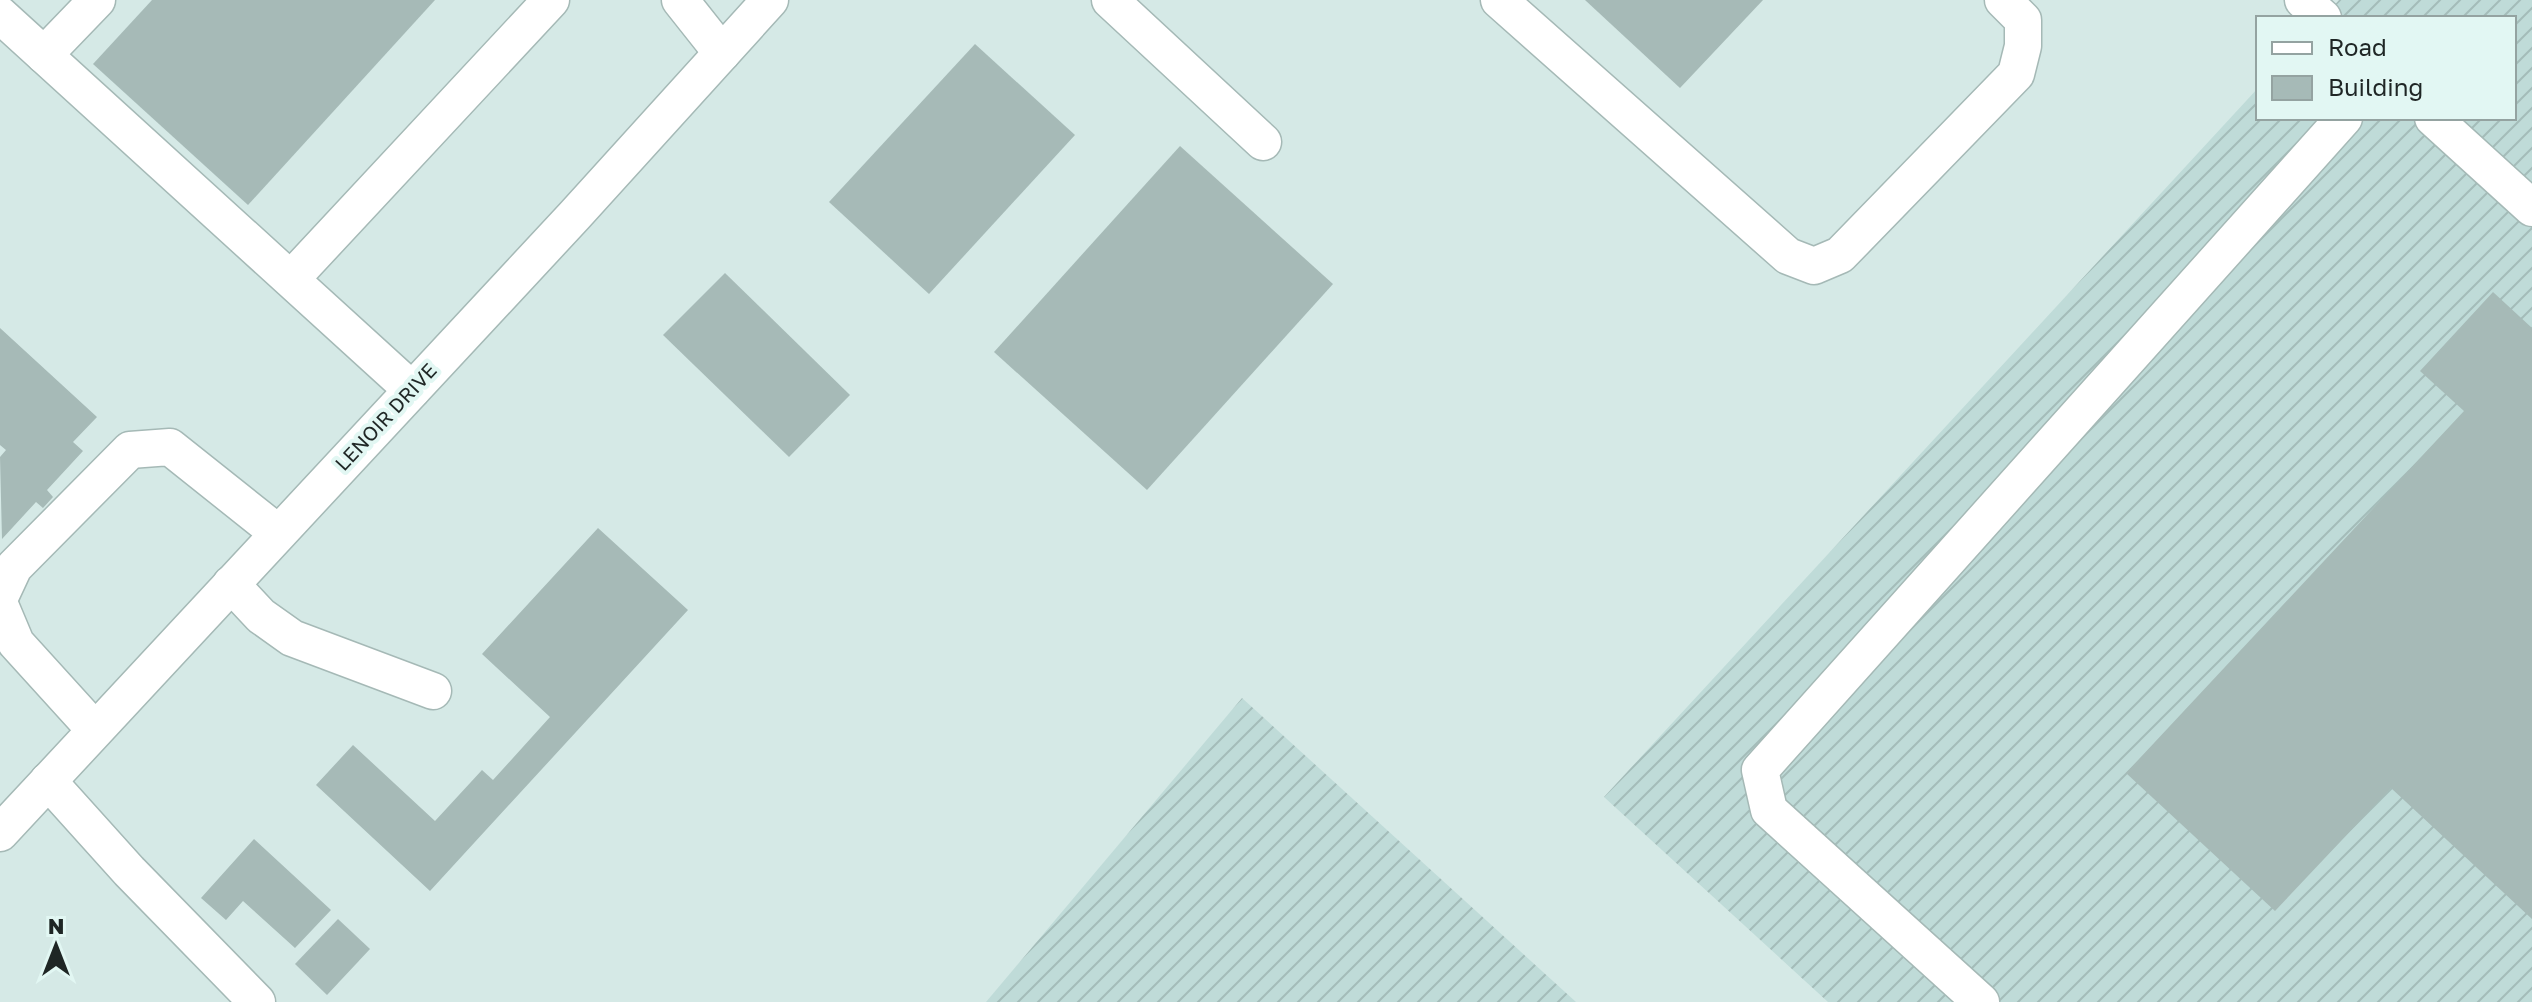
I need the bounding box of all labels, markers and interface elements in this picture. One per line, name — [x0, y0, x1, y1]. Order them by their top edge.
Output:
legend — [2256, 16, 2516, 120]
text: Road — [2328, 32, 2387, 61]
text: Building — [2328, 72, 2423, 101]
street label: LENOIR DRIVE — [329, 358, 441, 475]
north arrow — [16, 906, 96, 986]
text: N — [48, 912, 64, 939]

